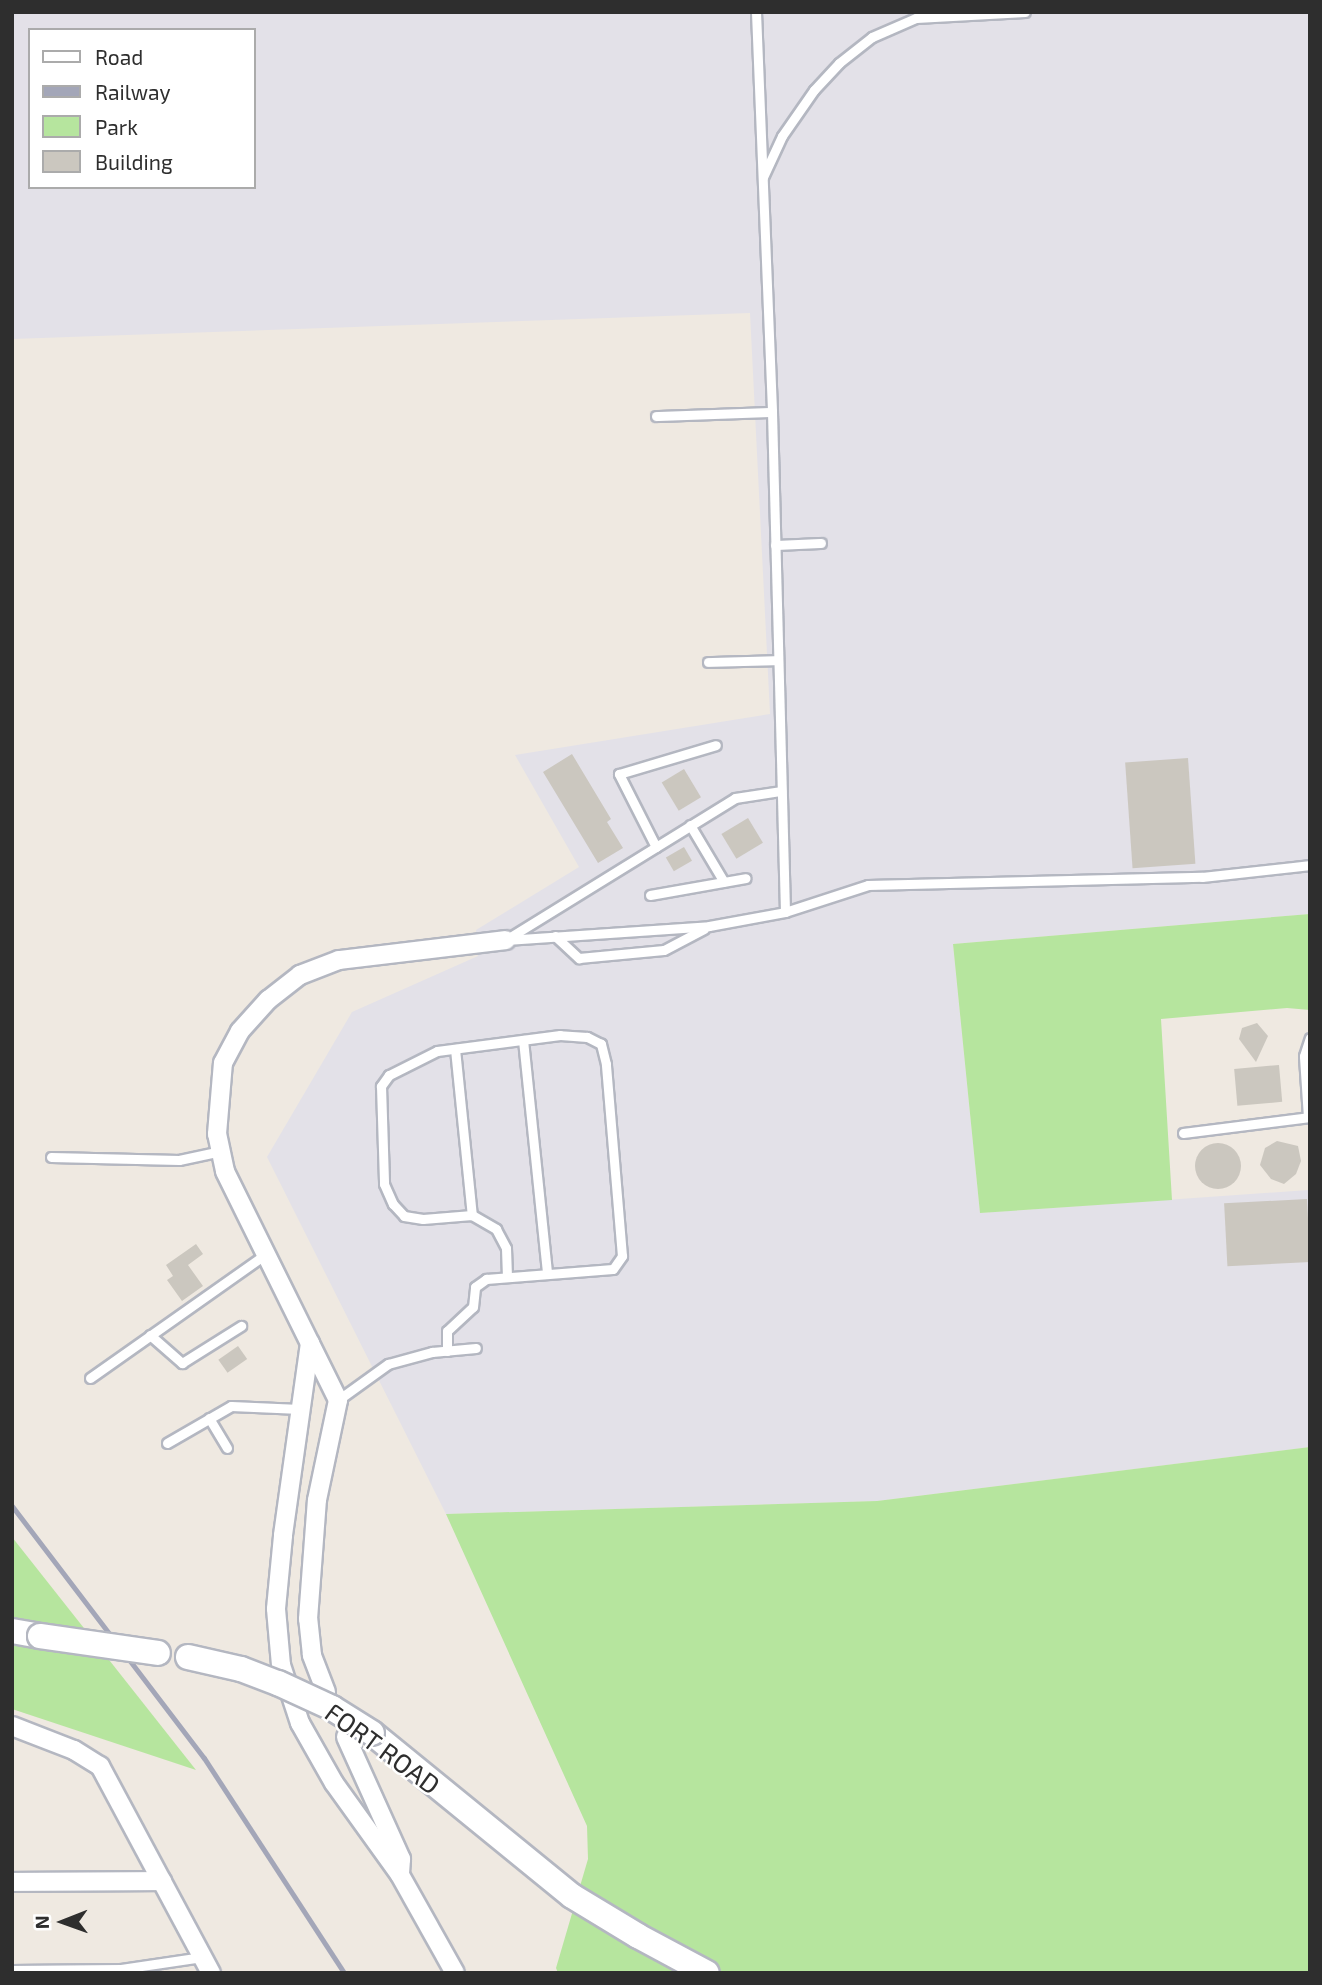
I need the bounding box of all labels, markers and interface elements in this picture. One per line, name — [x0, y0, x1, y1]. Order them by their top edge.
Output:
legend — [28, 28, 256, 189]
text: Road — [95, 44, 143, 69]
text: Railway — [95, 79, 171, 104]
text: Park — [95, 114, 138, 139]
text: Building — [95, 149, 173, 174]
street label: FORT ROAD — [319, 1696, 447, 1800]
north arrow — [28, 1887, 98, 1957]
text: N — [30, 1915, 53, 1929]

